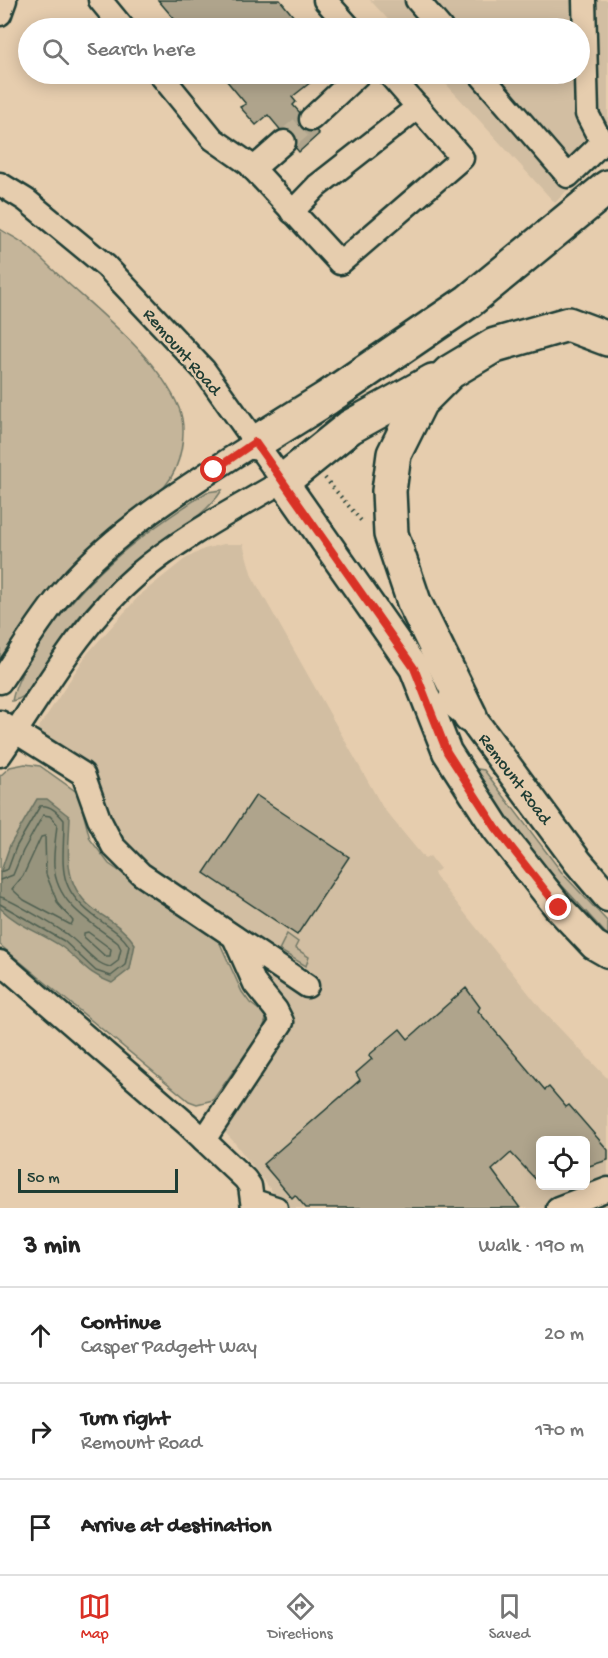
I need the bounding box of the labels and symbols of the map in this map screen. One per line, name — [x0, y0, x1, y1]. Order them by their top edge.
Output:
street label: Remount Road — [138, 305, 226, 402]
route start — [200, 456, 226, 482]
street label: Remount Road — [473, 730, 556, 830]
route end — [545, 894, 571, 920]
scale bar — [18, 1166, 178, 1194]

